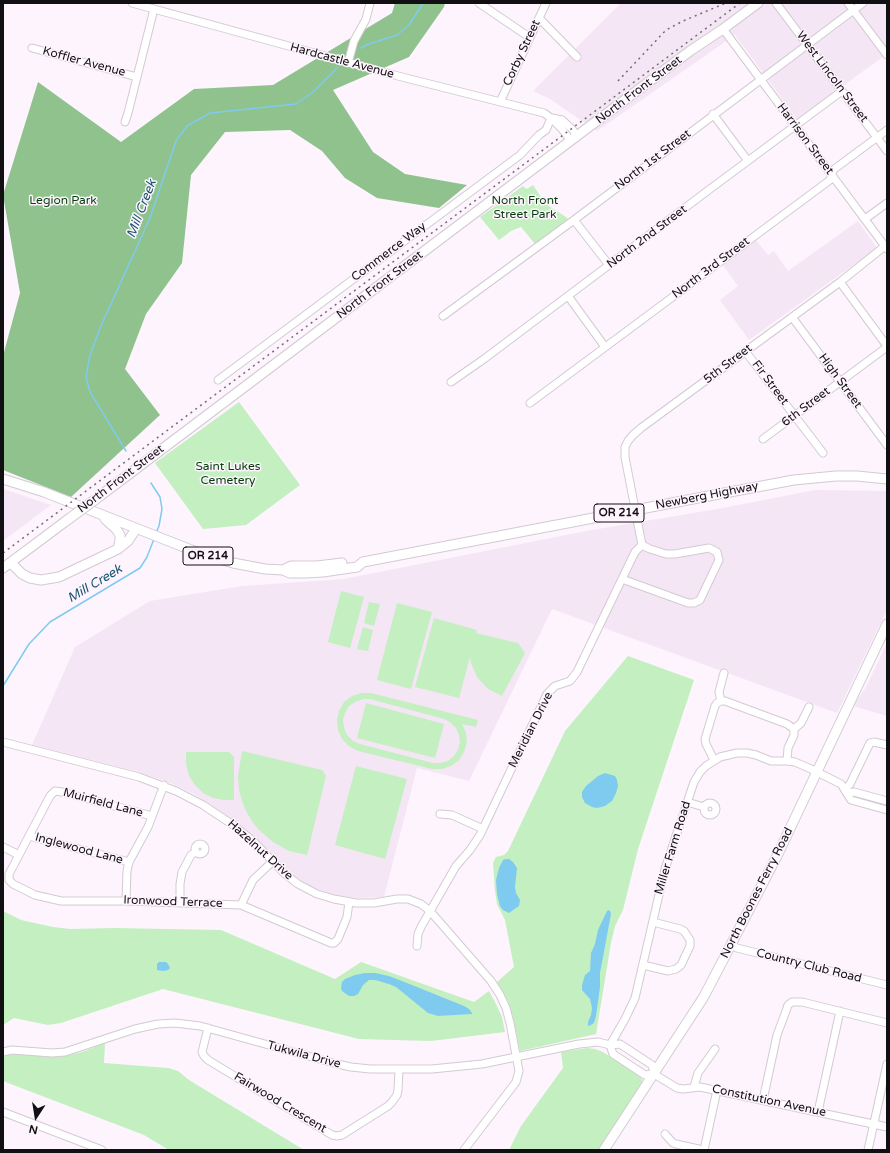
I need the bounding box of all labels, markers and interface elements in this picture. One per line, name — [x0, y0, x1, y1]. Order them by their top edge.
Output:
street label: Corby Street — [500, 18, 544, 88]
street label: West Lincoln Street — [793, 29, 871, 125]
street label: Hardcastle Avenue — [288, 40, 396, 82]
street label: Koffler Avenue — [41, 44, 127, 80]
street label: North Front Street — [593, 53, 685, 127]
street label: Harrison Street — [773, 100, 837, 178]
street label: North 1st Street — [612, 127, 694, 193]
water label: Mill Creek — [124, 178, 160, 240]
park label: Legion Park — [29, 194, 97, 208]
park label: North Front Street Park — [492, 194, 558, 222]
street label: North 2nd Street — [604, 202, 690, 272]
street label: Commerce Way — [349, 219, 429, 285]
street label: North 3rd Street — [669, 234, 753, 302]
street label: North Front Street — [334, 248, 426, 322]
street label: 5th Street — [701, 341, 755, 387]
street label: High Street — [815, 351, 865, 411]
street label: Fir Street — [749, 358, 791, 408]
street label: 6th Street — [779, 384, 833, 430]
street label: North Front Street — [75, 442, 167, 516]
park label: Saint Lukes Cemetery — [195, 460, 261, 488]
street label: Newberg Highway — [654, 479, 760, 513]
road number: OR 214 — [594, 504, 644, 522]
road number: OR 214 — [183, 547, 233, 565]
water label: Mill Creek — [65, 562, 125, 606]
street label: Meridian Drive — [506, 690, 556, 770]
street label: Muirfield Lane — [61, 785, 145, 821]
street label: Miller Farm Road — [652, 800, 694, 896]
street label: Hazelnut Drive — [224, 817, 296, 883]
street label: North Boones Ferry Road — [718, 825, 796, 961]
street label: Inglewood Lane — [33, 830, 125, 868]
street label: Ironwood Terrace — [123, 893, 223, 911]
street label: Country Club Road — [755, 946, 863, 986]
street label: Tukwila Drive — [266, 1038, 342, 1072]
street label: Fairwood Crescent — [231, 1070, 329, 1136]
street label: Constitution Avenue — [711, 1082, 827, 1120]
north arrow — [16, 1097, 56, 1137]
text: N — [28, 1122, 39, 1137]

